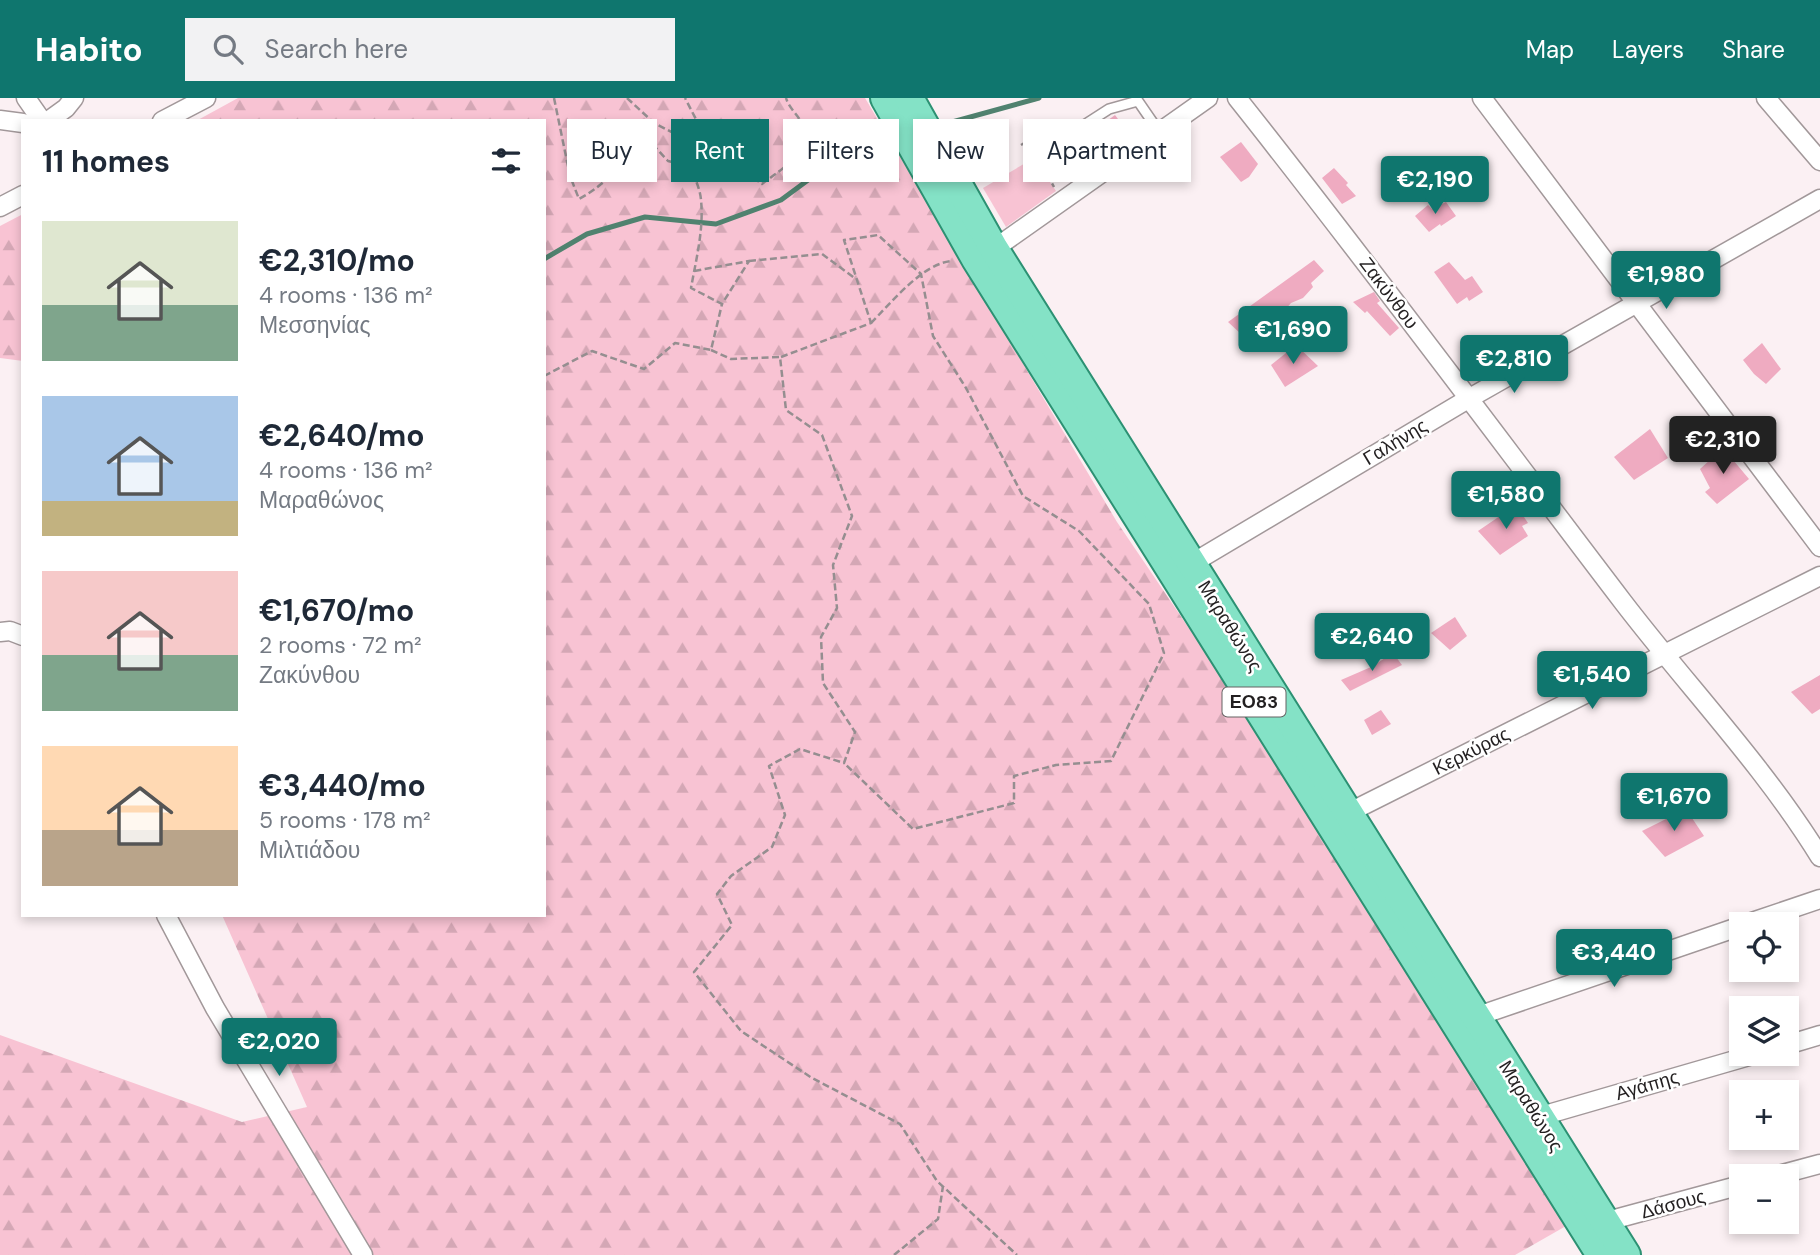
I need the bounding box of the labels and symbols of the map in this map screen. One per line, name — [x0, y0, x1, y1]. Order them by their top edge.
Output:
pin: €2,190 — [1378, 156, 1492, 216]
street label: Ζακύνθου — [1354, 252, 1424, 334]
pin: €1,980 — [1609, 252, 1723, 311]
pin: €1,690 — [1236, 306, 1350, 366]
pin: €2,810 — [1457, 336, 1571, 395]
street label: Γαλήνης — [1358, 413, 1432, 471]
pin: €2,310 — [1666, 416, 1780, 476]
pin: €1,580 — [1449, 472, 1563, 531]
street label: Μαραθώνος — [1192, 576, 1268, 676]
pin: €2,640 — [1315, 614, 1429, 673]
pin: €1,540 — [1535, 652, 1649, 711]
road number: ΕΟ83 — [1222, 688, 1286, 716]
street label: Κερκύρας — [1428, 721, 1514, 781]
pin: €1,670 — [1617, 774, 1731, 833]
pin: €3,440 — [1557, 930, 1671, 989]
pin: €2,020 — [222, 1018, 336, 1078]
street label: Μαραθώνος — [1493, 1056, 1569, 1156]
street label: Αγάπης — [1612, 1064, 1682, 1106]
street label: Δάσους — [1638, 1183, 1708, 1225]

